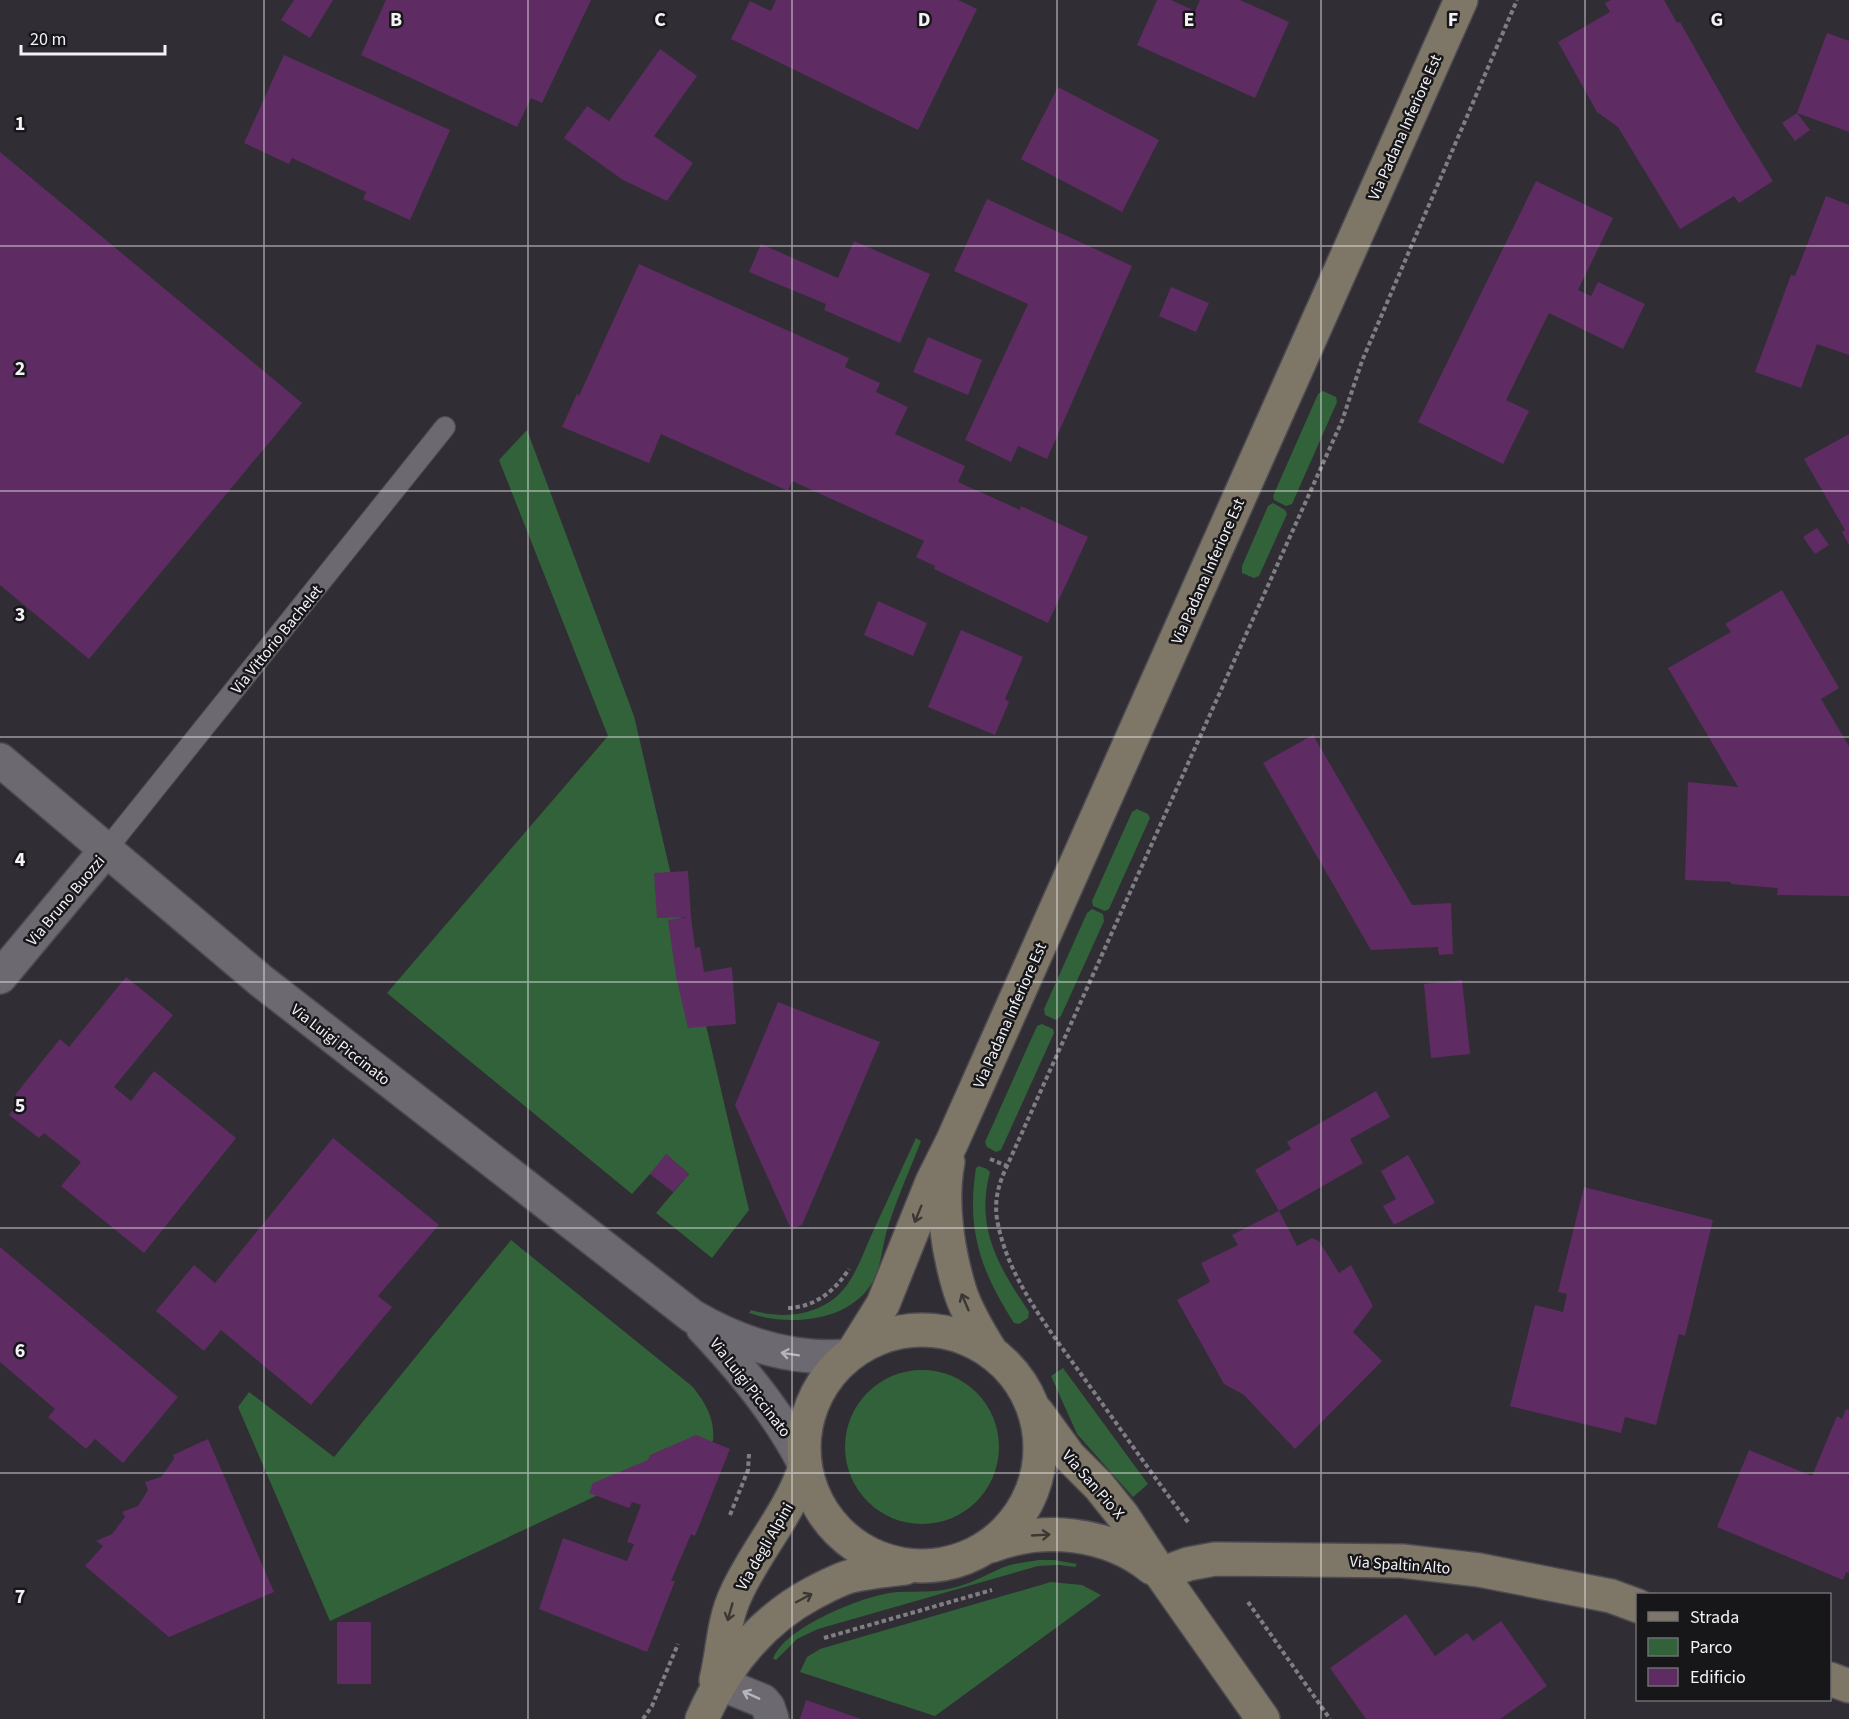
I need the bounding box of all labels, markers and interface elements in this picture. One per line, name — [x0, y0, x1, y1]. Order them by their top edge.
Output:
text: B — [390, 6, 402, 34]
text: C — [654, 6, 666, 34]
text: D — [918, 6, 930, 34]
text: E — [1184, 6, 1194, 34]
text: F — [1448, 6, 1458, 34]
text: G — [1711, 6, 1723, 34]
scale bar — [21, 18, 165, 56]
text: 20 m — [30, 27, 66, 52]
street label: Via Padana Inferiore Est — [1363, 51, 1447, 204]
text: 1 — [15, 110, 25, 138]
text: 2 — [15, 355, 25, 383]
street label: Via Padana Inferiore Est — [1166, 495, 1250, 648]
street label: Via Vittorio Bachelet — [226, 580, 328, 699]
text: 3 — [15, 601, 25, 629]
text: 4 — [15, 846, 26, 874]
street label: Via Bruno Buozzi — [21, 851, 110, 951]
street label: Via Padana Inferiore Est — [968, 939, 1052, 1092]
street label: Via Luigi Piccinato — [286, 999, 395, 1091]
text: 5 — [15, 1092, 25, 1120]
one-way arrow — [912, 1204, 923, 1223]
one-way arrow — [958, 1293, 970, 1311]
street label: Via Luigi Piccinato — [704, 1333, 796, 1442]
text: 6 — [15, 1337, 25, 1365]
one-way arrow — [780, 1348, 800, 1359]
street label: Via San Pio X — [1057, 1445, 1129, 1524]
street label: Via degli Alpini — [731, 1499, 799, 1594]
one-way arrow — [1031, 1529, 1051, 1540]
street label: Via Spaltin Alto — [1349, 1551, 1451, 1579]
text: 7 — [15, 1583, 25, 1611]
one-way arrow — [795, 1592, 812, 1604]
legend — [1636, 1593, 1831, 1701]
one-way arrow — [724, 1602, 735, 1621]
text: Strada — [1690, 1605, 1739, 1630]
text: Parco — [1690, 1635, 1732, 1660]
text: Edificio — [1690, 1665, 1746, 1690]
one-way arrow — [742, 1689, 760, 1701]

